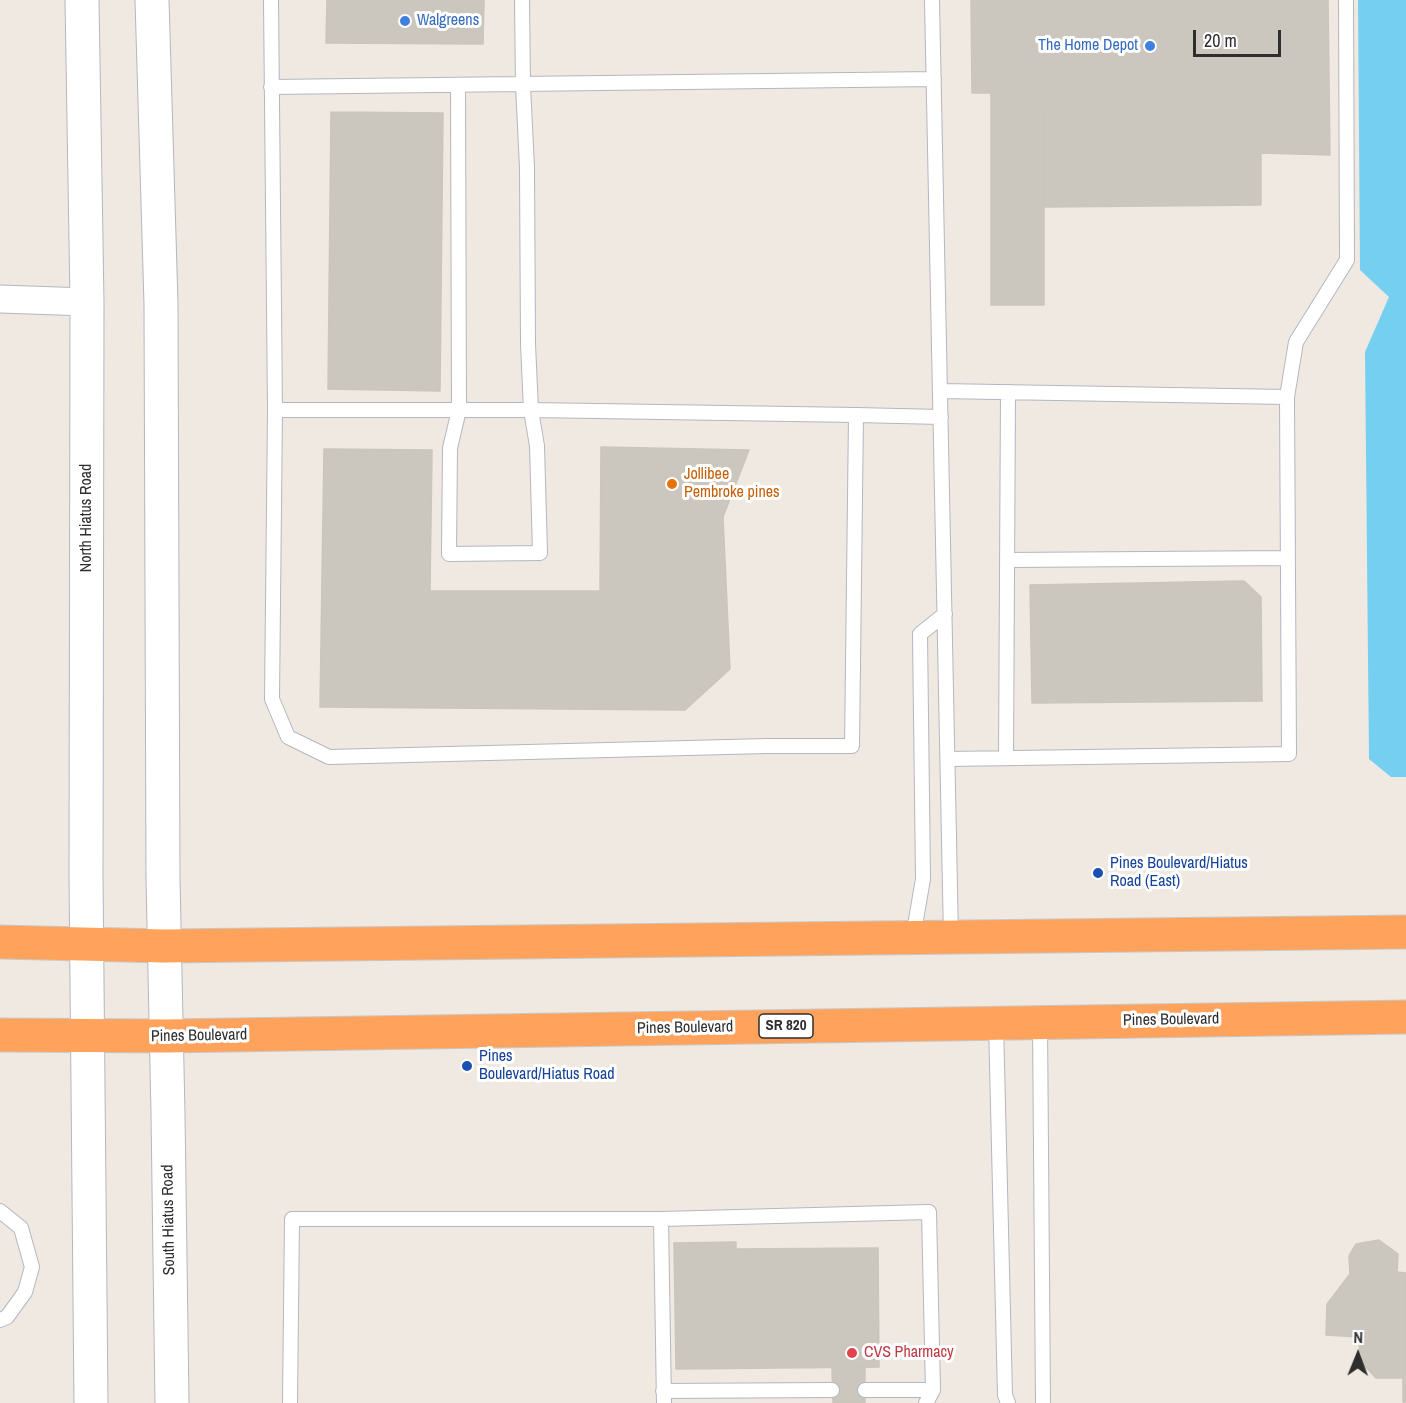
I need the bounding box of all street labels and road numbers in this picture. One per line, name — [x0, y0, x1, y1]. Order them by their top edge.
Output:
street label: North Hiatus Road — [77, 464, 97, 572]
street label: Pines Boulevard — [1123, 1010, 1219, 1030]
road number: SR 820 — [759, 1014, 813, 1038]
street label: Pines Boulevard — [637, 1018, 733, 1038]
street label: Pines Boulevard — [151, 1026, 247, 1046]
street label: South Hiatus Road — [158, 1164, 180, 1276]

